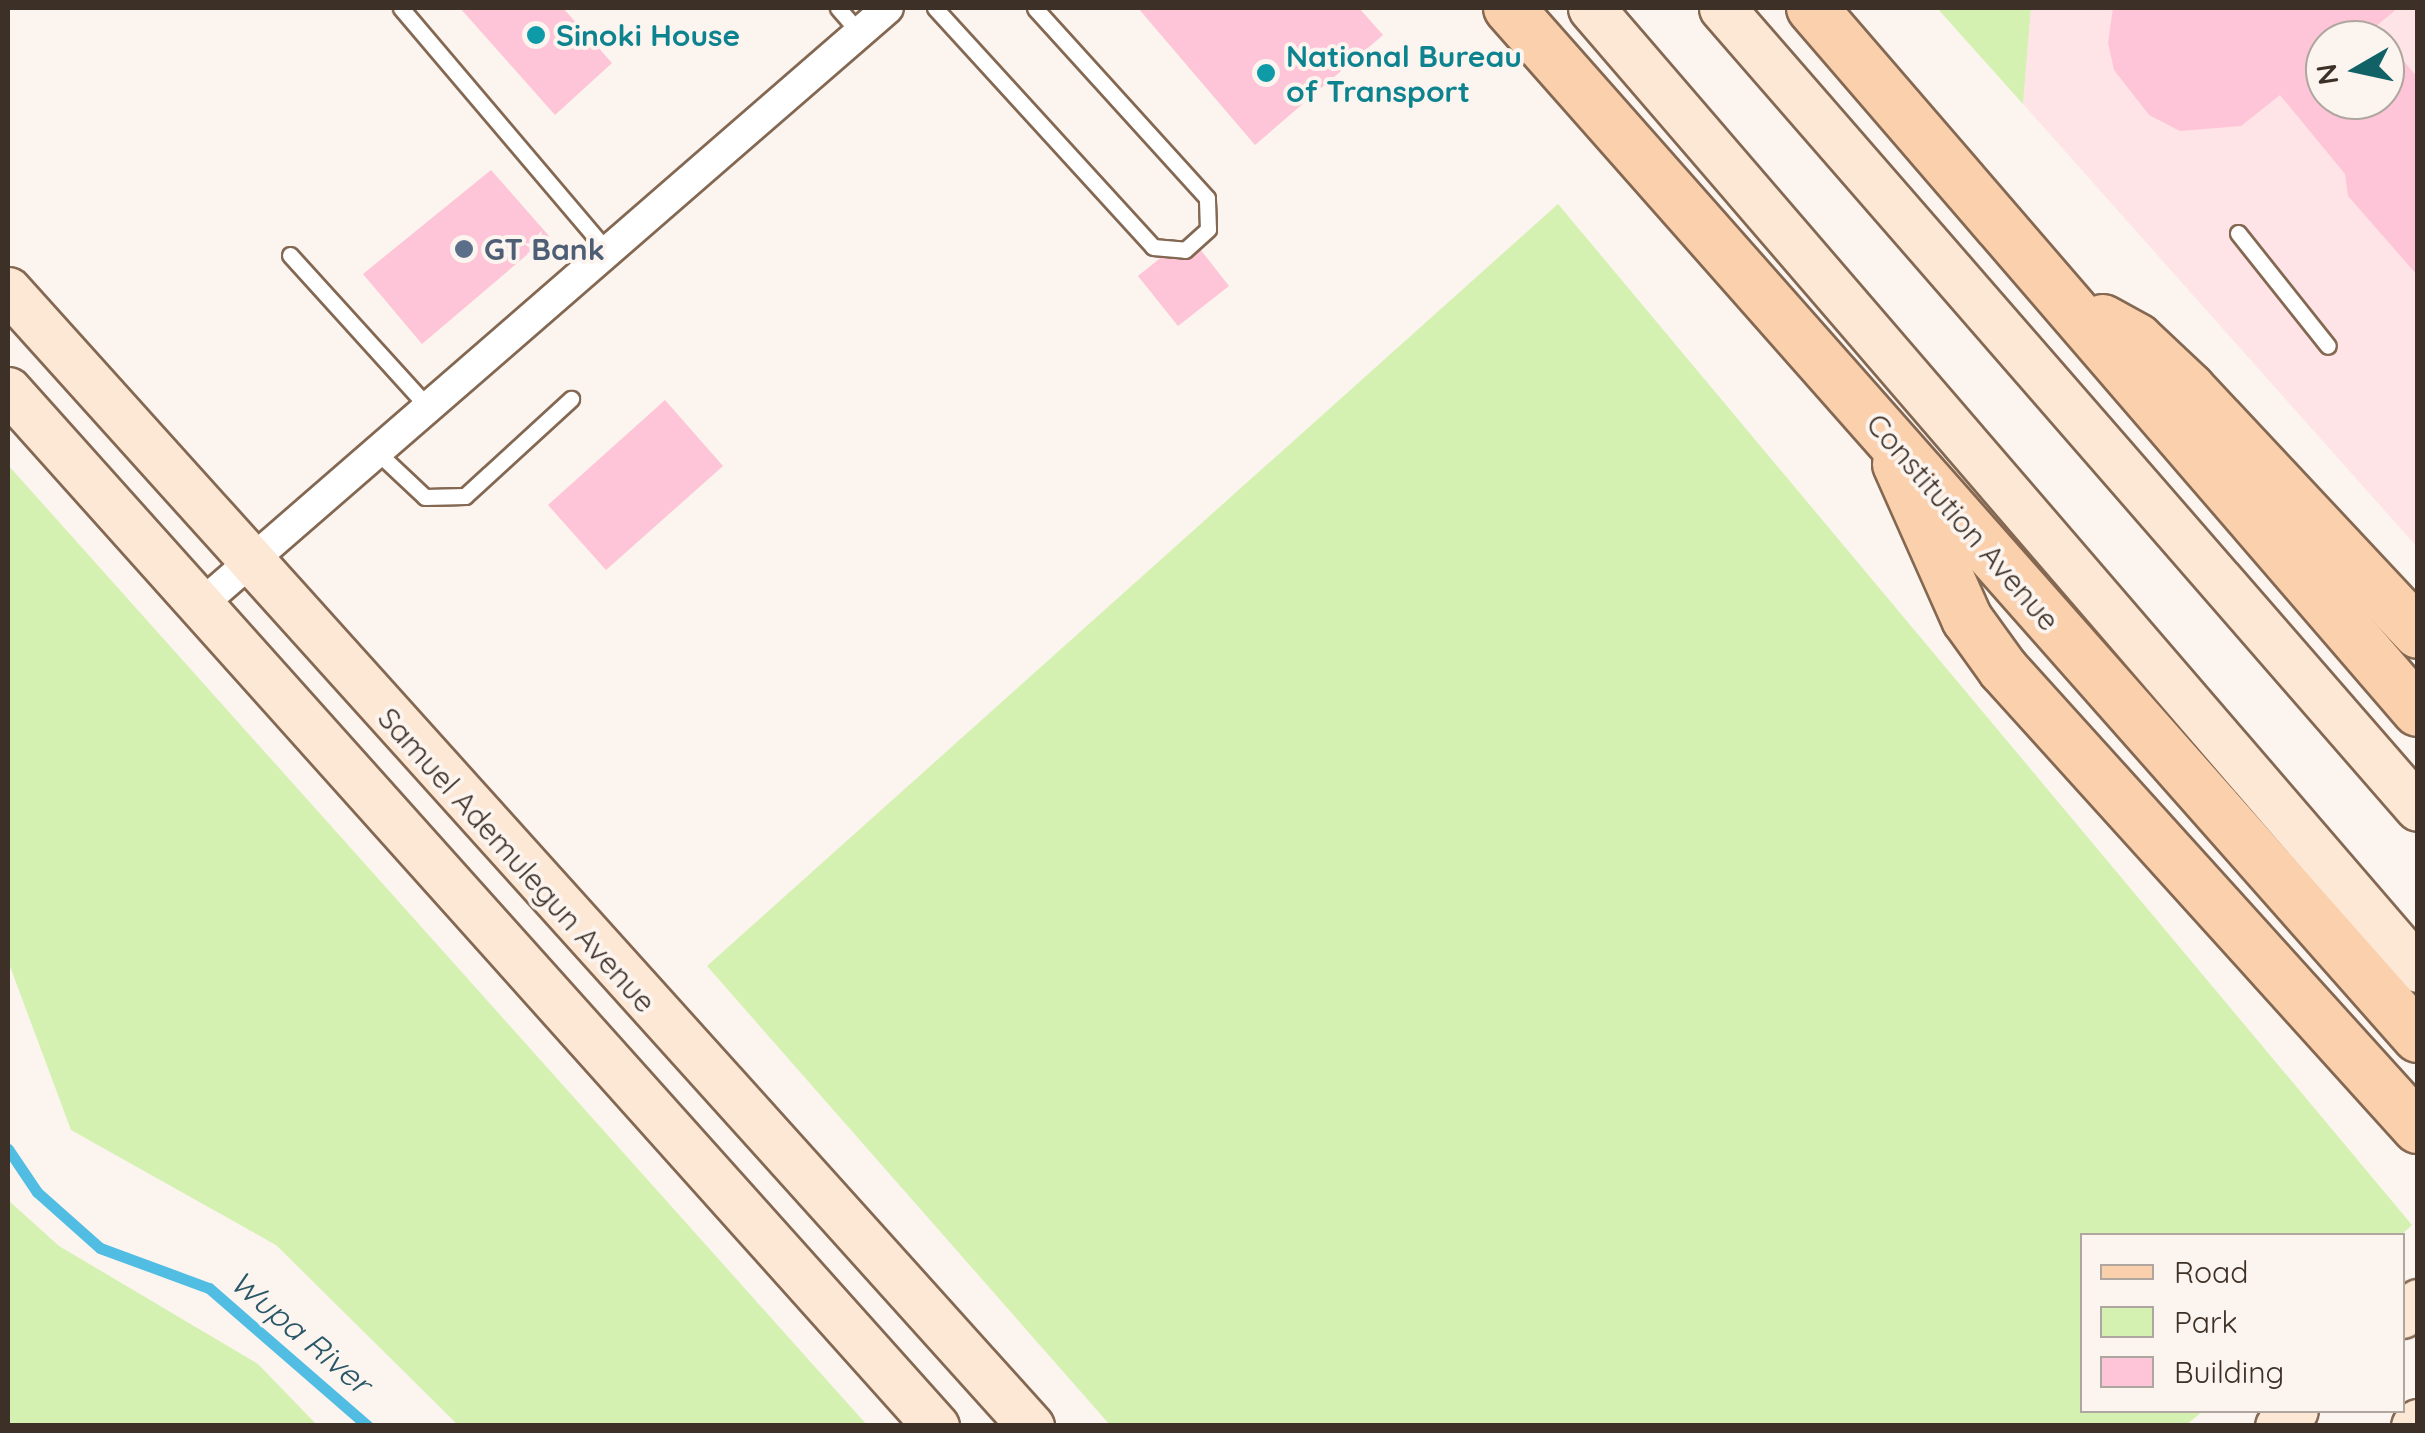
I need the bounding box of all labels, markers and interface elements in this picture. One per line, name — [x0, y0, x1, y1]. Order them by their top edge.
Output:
place label: Sinoki House — [556, 17, 740, 53]
north arrow — [2305, 20, 2405, 120]
marker: Sinoki House — [525, 24, 547, 46]
place label: National Bureau of Transport — [1286, 38, 1522, 108]
marker: National Bureau of Transport — [1255, 62, 1277, 84]
text: N — [2308, 62, 2346, 87]
place label: GT Bank — [484, 231, 605, 267]
marker: GT Bank — [453, 238, 475, 260]
street label: Constitution Avenue — [1859, 406, 2067, 638]
street label: Samuel Ademulegun Avenue — [371, 700, 663, 1020]
legend — [2080, 1233, 2405, 1413]
text: Road — [2174, 1253, 2248, 1291]
water label: Wupa River — [223, 1262, 379, 1402]
text: Park — [2174, 1303, 2238, 1341]
text: Building — [2174, 1353, 2284, 1391]

